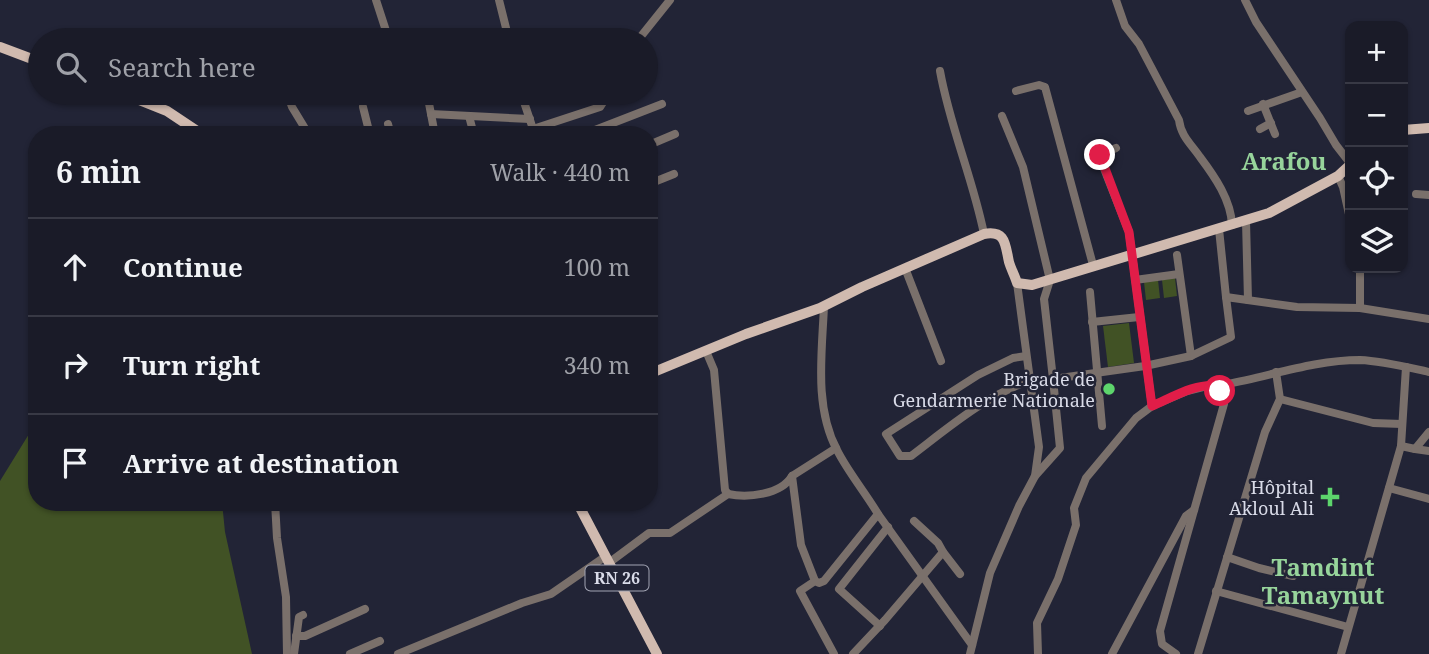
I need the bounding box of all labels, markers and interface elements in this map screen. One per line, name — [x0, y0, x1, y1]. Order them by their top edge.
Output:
map controls — [1345, 21, 1408, 273]
button: + — [1345, 21, 1408, 84]
search box — [28, 28, 658, 105]
icon: search — [52, 48, 90, 86]
text: Search here — [108, 49, 256, 85]
button: − — [1345, 84, 1408, 147]
route end — [1084, 139, 1115, 170]
district label: Arafou — [1241, 144, 1327, 177]
button: locate — [1345, 147, 1408, 210]
text: 6 min — [56, 151, 141, 192]
text: Walk · 440 m — [490, 156, 630, 188]
button: layers — [1345, 210, 1408, 273]
icon: ahead — [56, 248, 94, 286]
text: Continue — [123, 249, 243, 285]
text: 100 m — [564, 251, 630, 283]
icon: right — [56, 346, 94, 384]
text: Turn right — [123, 347, 260, 383]
text: 340 m — [564, 349, 630, 381]
place label: Brigade de Gendarmerie Nationale — [893, 367, 1095, 412]
route start — [1204, 375, 1235, 406]
marker: Brigade de Gendarmerie Nationale — [1101, 381, 1117, 397]
icon: arrive — [56, 444, 94, 482]
text: Arrive at destination — [123, 445, 399, 481]
place label: Hôpital Akloul Ali — [1229, 475, 1314, 520]
marker: Hôpital Akloul Ali — [1320, 487, 1340, 507]
district label: Tamdint Tamaynut — [1262, 550, 1385, 611]
road number: RN 26 — [586, 566, 648, 590]

